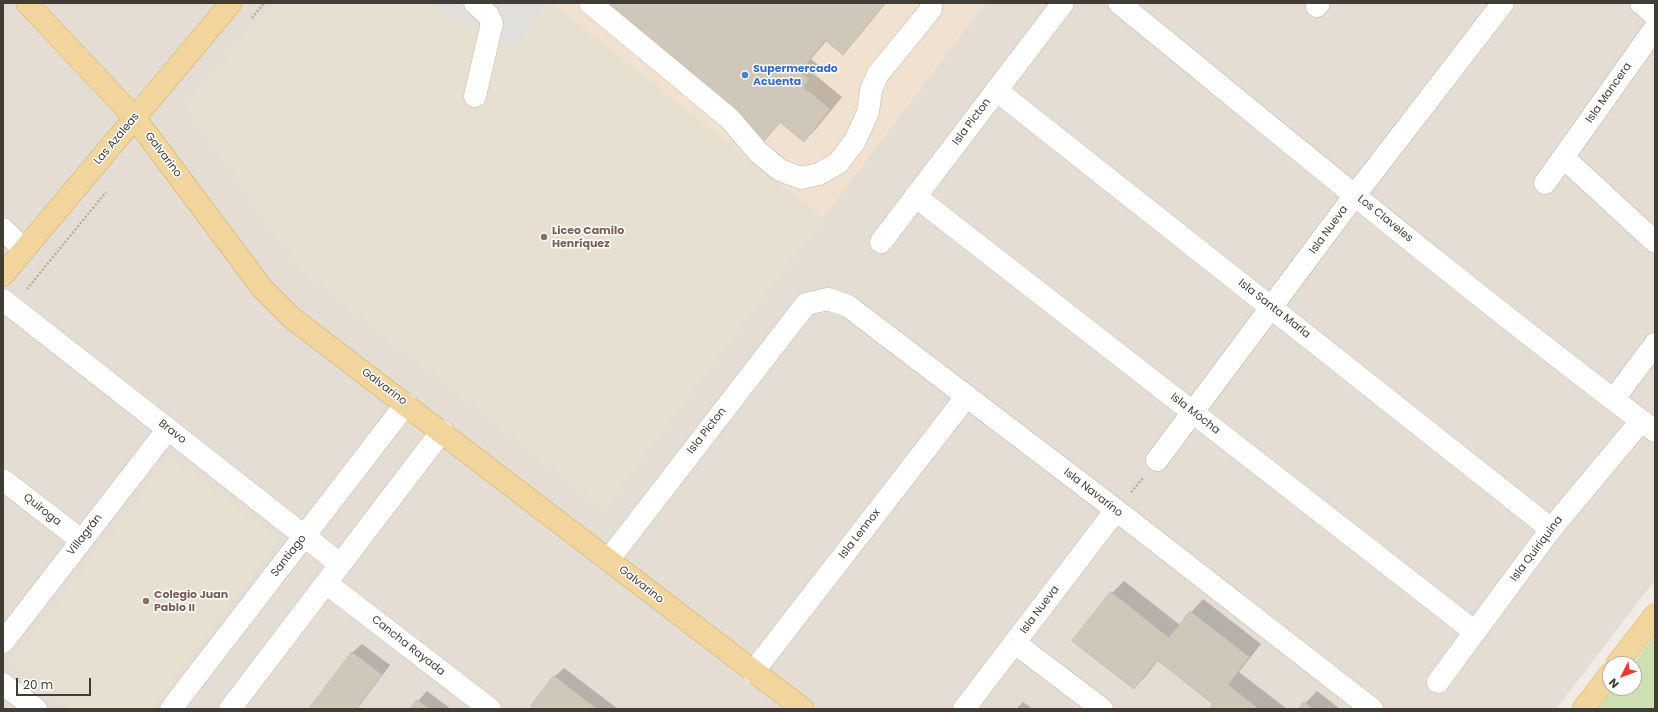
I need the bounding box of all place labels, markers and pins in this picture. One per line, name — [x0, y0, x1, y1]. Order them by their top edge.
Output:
place label: Supermercado Acuenta — [753, 62, 838, 88]
marker: Supermercado Acuenta — [740, 70, 750, 80]
place label: Liceo Camilo Henríquez — [552, 224, 624, 250]
marker: Liceo Camilo Henríquez — [539, 232, 549, 242]
place label: Colegio Juan Pablo II — [154, 588, 228, 614]
marker: Colegio Juan Pablo II — [141, 596, 151, 606]

